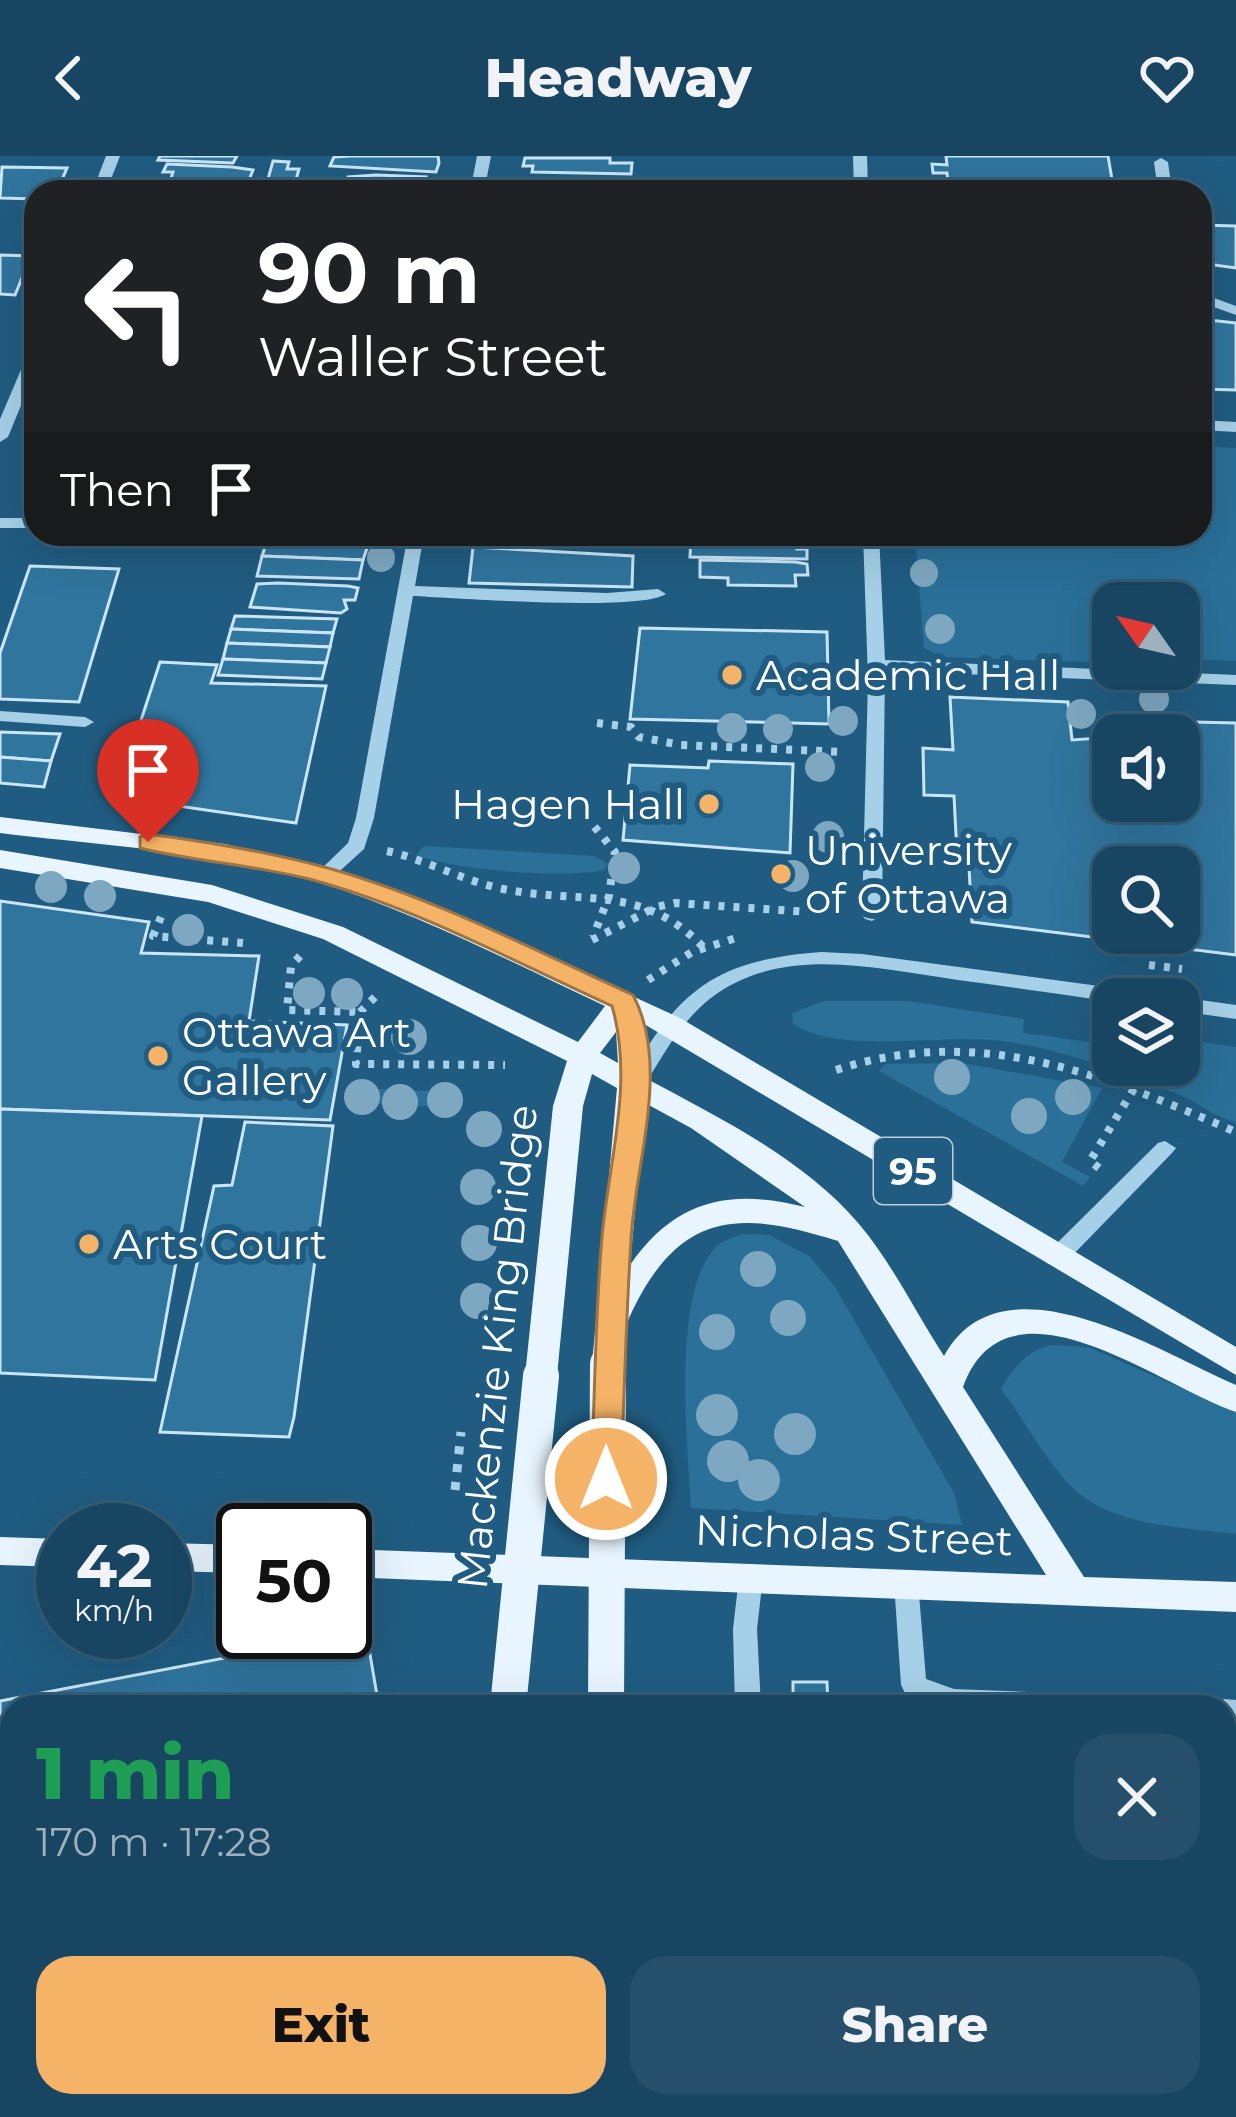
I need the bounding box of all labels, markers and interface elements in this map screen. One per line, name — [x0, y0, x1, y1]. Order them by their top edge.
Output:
icon: back — [36, 45, 102, 111]
text: Headway — [485, 45, 752, 111]
icon: heart — [1134, 45, 1200, 111]
text: 90 m — [258, 222, 480, 324]
icon: left — [60, 228, 216, 384]
text: Waller Street — [258, 324, 608, 390]
icon: arrive — [198, 456, 264, 522]
text: Then — [60, 462, 174, 517]
north arrow — [1092, 582, 1200, 690]
map controls — [1092, 582, 1200, 1086]
place label: Academic Hall — [756, 649, 1060, 701]
marker: Academic Hall — [719, 662, 745, 688]
button: sound — [1092, 714, 1200, 822]
pin — [97, 719, 199, 842]
icon: arrive — [115, 737, 181, 803]
place label: Hagen Hall — [451, 778, 685, 830]
marker: Hagen Hall — [696, 791, 722, 817]
place label: University of Ottawa — [805, 824, 1012, 924]
button: search — [1092, 846, 1200, 954]
marker: University of Ottawa — [768, 861, 794, 887]
button: layers — [1092, 978, 1200, 1086]
place label: Ottawa Art Gallery — [182, 1006, 411, 1106]
marker: Ottawa Art Gallery — [145, 1043, 171, 1069]
street label: Mackenzie King Bridge — [446, 1102, 548, 1592]
road number: 95 — [874, 1138, 952, 1204]
place label: Arts Court — [113, 1218, 327, 1270]
marker: Arts Court — [76, 1231, 102, 1257]
position arrow — [543, 1416, 669, 1542]
speed limit sign: 50 — [216, 1503, 372, 1659]
street label: Nicholas Street — [694, 1503, 1014, 1567]
text: 42 — [76, 1529, 152, 1602]
text: km/h — [74, 1592, 154, 1629]
text: 1 min — [36, 1729, 234, 1817]
button: close — [1074, 1734, 1200, 1860]
text: 170 m · 17:28 — [36, 1818, 272, 1866]
button: Exit — [36, 1956, 606, 2094]
button: Share — [630, 1956, 1200, 2094]

